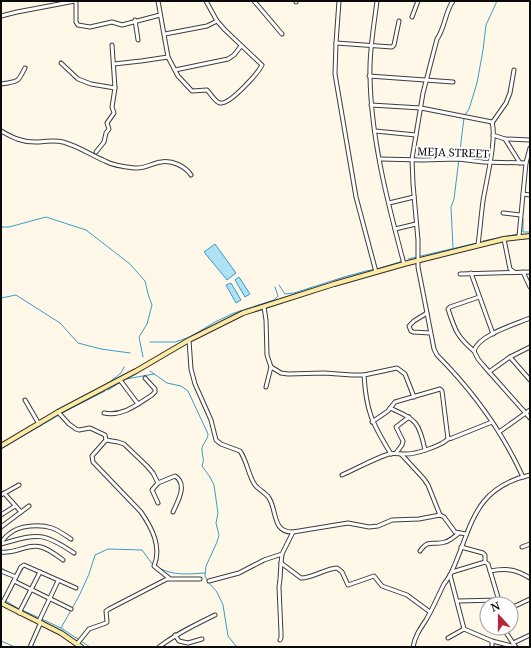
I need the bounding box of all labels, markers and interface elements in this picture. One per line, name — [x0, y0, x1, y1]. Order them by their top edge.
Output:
street label: MEJA STREET — [417, 143, 489, 161]
north arrow — [479, 596, 519, 636]
text: N — [489, 598, 502, 615]

